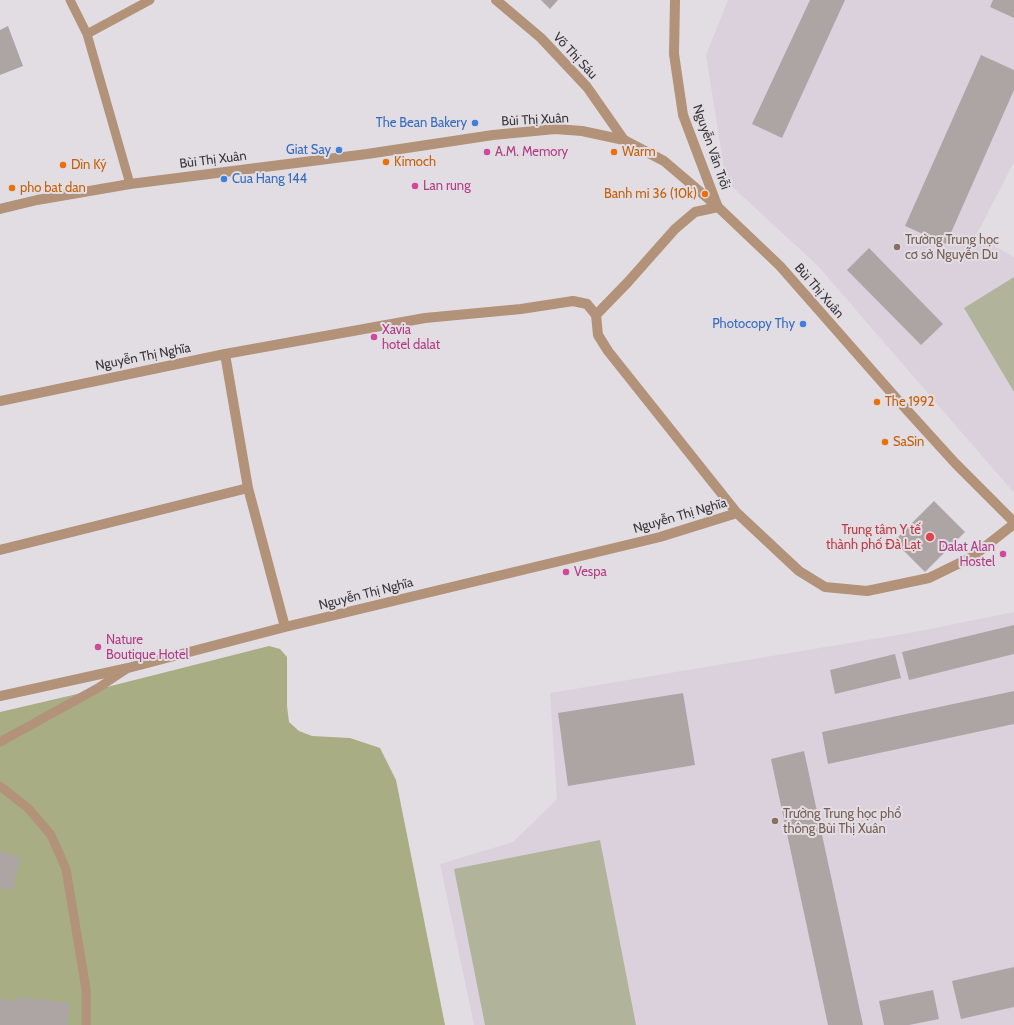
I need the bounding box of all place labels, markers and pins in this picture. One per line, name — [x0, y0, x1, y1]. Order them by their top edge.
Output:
place label: The Bean Bakery — [376, 115, 467, 131]
marker: The Bean Bakery — [470, 118, 480, 128]
place label: Giat Say — [286, 142, 331, 158]
place label: A.M. Memory — [495, 144, 568, 160]
place label: Warm — [622, 144, 656, 160]
marker: Giat Say — [334, 145, 344, 155]
marker: A.M. Memory — [482, 147, 492, 157]
marker: Warm — [609, 147, 619, 157]
place label: Kimoch — [394, 154, 436, 170]
place label: Dìn Ký — [71, 157, 106, 173]
marker: Kimoch — [381, 157, 391, 167]
marker: Dìn Ký — [58, 160, 68, 170]
place label: Cua Hang 144 — [232, 171, 307, 187]
marker: Cua Hang 144 — [219, 174, 229, 184]
place label: Lan rung — [423, 178, 471, 194]
place label: pho bat dan — [20, 180, 86, 196]
marker: Lan rung — [410, 181, 420, 191]
marker: pho bat dan — [7, 183, 17, 193]
place label: Banh mi 36 (10k) — [604, 186, 697, 202]
marker: Banh mi 36 (10k) — [700, 189, 710, 199]
place label: Trường Trung học cơ sở Nguyễn Du — [905, 232, 999, 263]
marker: Trường Trung học cơ sở Nguyễn Du — [892, 242, 902, 252]
place label: Photocopy Thy — [712, 316, 795, 332]
marker: Photocopy Thy — [798, 319, 808, 329]
place label: Xavia hotel dalat — [382, 322, 440, 353]
marker: Xavia hotel dalat — [369, 332, 379, 342]
place label: The 1992 — [885, 394, 934, 410]
marker: The 1992 — [872, 397, 882, 407]
place label: SaSin — [893, 434, 924, 450]
marker: SaSin — [880, 437, 890, 447]
place label: Trung tâm Y tế thành phố Đà Lạt — [826, 522, 921, 553]
marker: Trung tâm Y tế thành phố Đà Lạt — [924, 531, 936, 543]
place label: Dalat Alan Hostel — [938, 539, 995, 570]
marker: Dalat Alan Hostel — [998, 549, 1008, 559]
place label: Vespa — [574, 564, 607, 580]
marker: Vespa — [561, 567, 571, 577]
place label: Nature Boutique Hotel — [106, 632, 189, 663]
marker: Nature Boutique Hotel — [93, 642, 103, 652]
place label: Trường Trung học phổ thông Bùi Thị Xuân — [783, 806, 901, 837]
marker: Trường Trung học phổ thông Bùi Thị Xuân — [770, 816, 780, 826]

